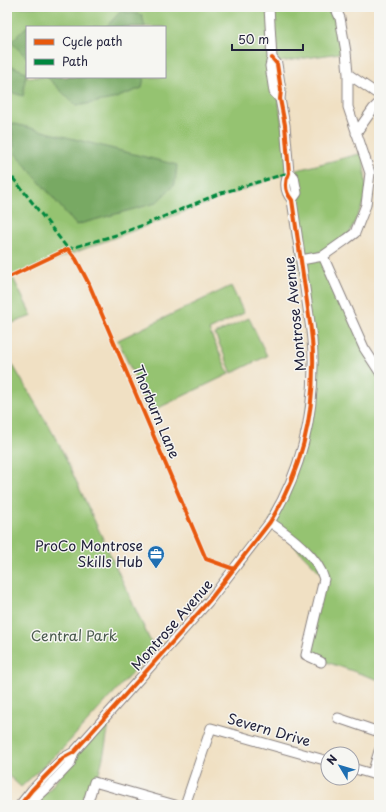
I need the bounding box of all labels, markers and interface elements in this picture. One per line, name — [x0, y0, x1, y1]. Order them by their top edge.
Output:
legend — [26, 26, 166, 78]
scale bar — [232, 26, 303, 52]
text: 50 m — [238, 30, 269, 48]
text: Cycle path — [62, 32, 123, 50]
text: Path — [62, 52, 88, 70]
street label: Montrose Avenue — [278, 255, 311, 372]
street label: Thorburn Lane — [127, 362, 186, 462]
place label: ProCo Montrose Skills Hub — [35, 535, 143, 572]
office icon: ProCo Montrose Skills Hub — [146, 544, 166, 569]
street label: Montrose Avenue — [126, 574, 218, 675]
park label: Central Park — [31, 625, 118, 646]
street label: Severn Drive — [225, 708, 314, 752]
north arrow — [320, 746, 360, 786]
text: N — [322, 751, 341, 768]

